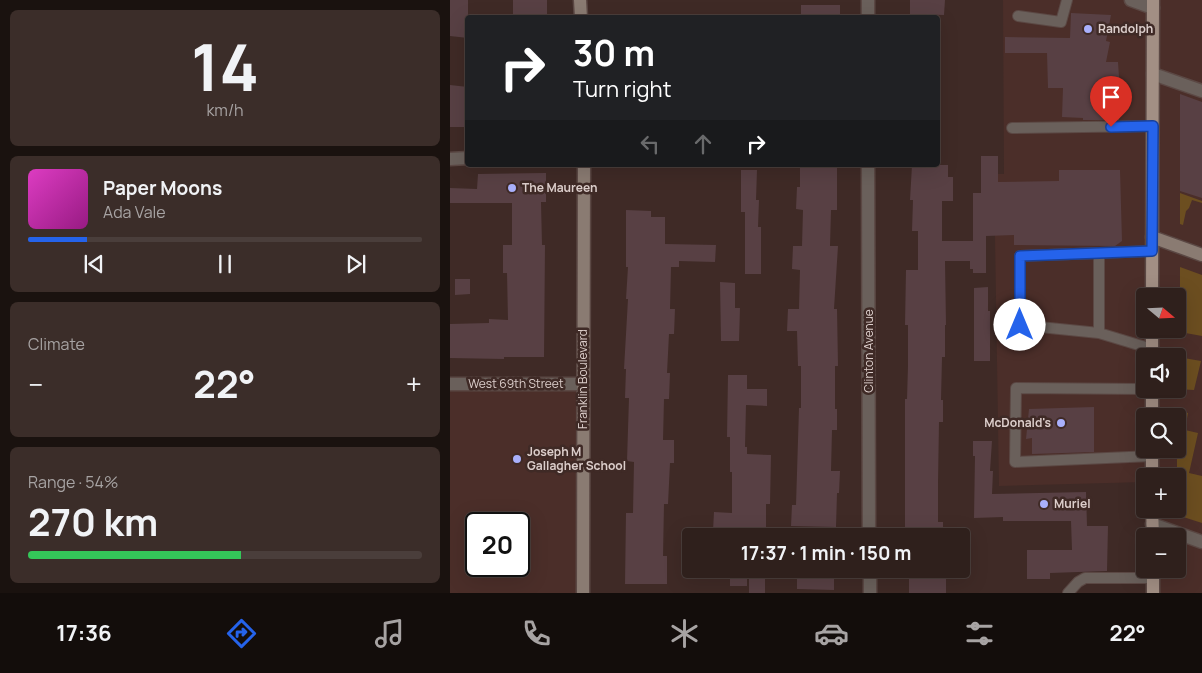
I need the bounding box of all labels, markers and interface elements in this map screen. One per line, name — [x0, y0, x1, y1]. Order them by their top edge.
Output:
place label: Randolph — [1098, 20, 1153, 37]
text: 14 — [191, 22, 259, 111]
marker: Randolph — [1082, 23, 1094, 35]
text: 30 m — [573, 29, 655, 77]
icon: right — [490, 35, 555, 100]
text: Turn right — [573, 74, 671, 104]
pin — [1090, 76, 1132, 127]
icon: arrive — [1097, 83, 1125, 111]
text: km/h — [206, 99, 244, 121]
icon: left — [636, 130, 664, 158]
icon: ahead — [689, 130, 717, 158]
icon: right — [742, 130, 770, 158]
text: Paper Moons — [103, 175, 222, 201]
place label: The Maureen — [522, 179, 598, 196]
marker: The Maureen — [506, 182, 518, 194]
text: Ada Vale — [103, 201, 166, 223]
icon: previous — [80, 250, 108, 278]
icon: pause — [211, 250, 239, 278]
icon: next — [342, 250, 370, 278]
north arrow — [1136, 288, 1186, 338]
map controls — [1136, 288, 1186, 578]
position arrow — [993, 298, 1045, 350]
street label: Clinton Avenue — [860, 309, 877, 393]
street label: Franklin Boulevard — [574, 329, 591, 429]
text: Climate — [28, 333, 85, 355]
button: sound — [1136, 348, 1186, 398]
text: 22° — [193, 357, 256, 409]
text: − — [28, 365, 43, 403]
text: + — [406, 365, 422, 403]
street label: West 69th Street — [468, 375, 564, 392]
button: search — [1136, 408, 1186, 458]
place label: McDonald's — [984, 414, 1051, 431]
marker: McDonald's — [1055, 417, 1067, 429]
place label: Joseph M Gallagher School — [527, 443, 626, 474]
marker: Joseph M Gallagher School — [511, 453, 523, 465]
button: + — [1136, 468, 1186, 518]
text: Range · 54% — [28, 471, 118, 493]
text: 270 km — [28, 495, 158, 547]
place label: Muriel — [1054, 495, 1091, 512]
marker: Muriel — [1038, 498, 1050, 510]
speed limit sign: 20 — [465, 512, 530, 577]
button: − — [1136, 528, 1186, 578]
text: 17:37 · 1 min · 150 m — [741, 540, 911, 566]
icon: directions — [224, 616, 259, 651]
icon: music — [372, 616, 407, 651]
icon: phone — [519, 616, 554, 651]
icon: climate — [667, 616, 702, 651]
icon: car — [814, 616, 849, 651]
icon: filters — [962, 616, 997, 651]
text: 17:36 — [56, 618, 112, 648]
text: 22° — [1110, 618, 1146, 648]

